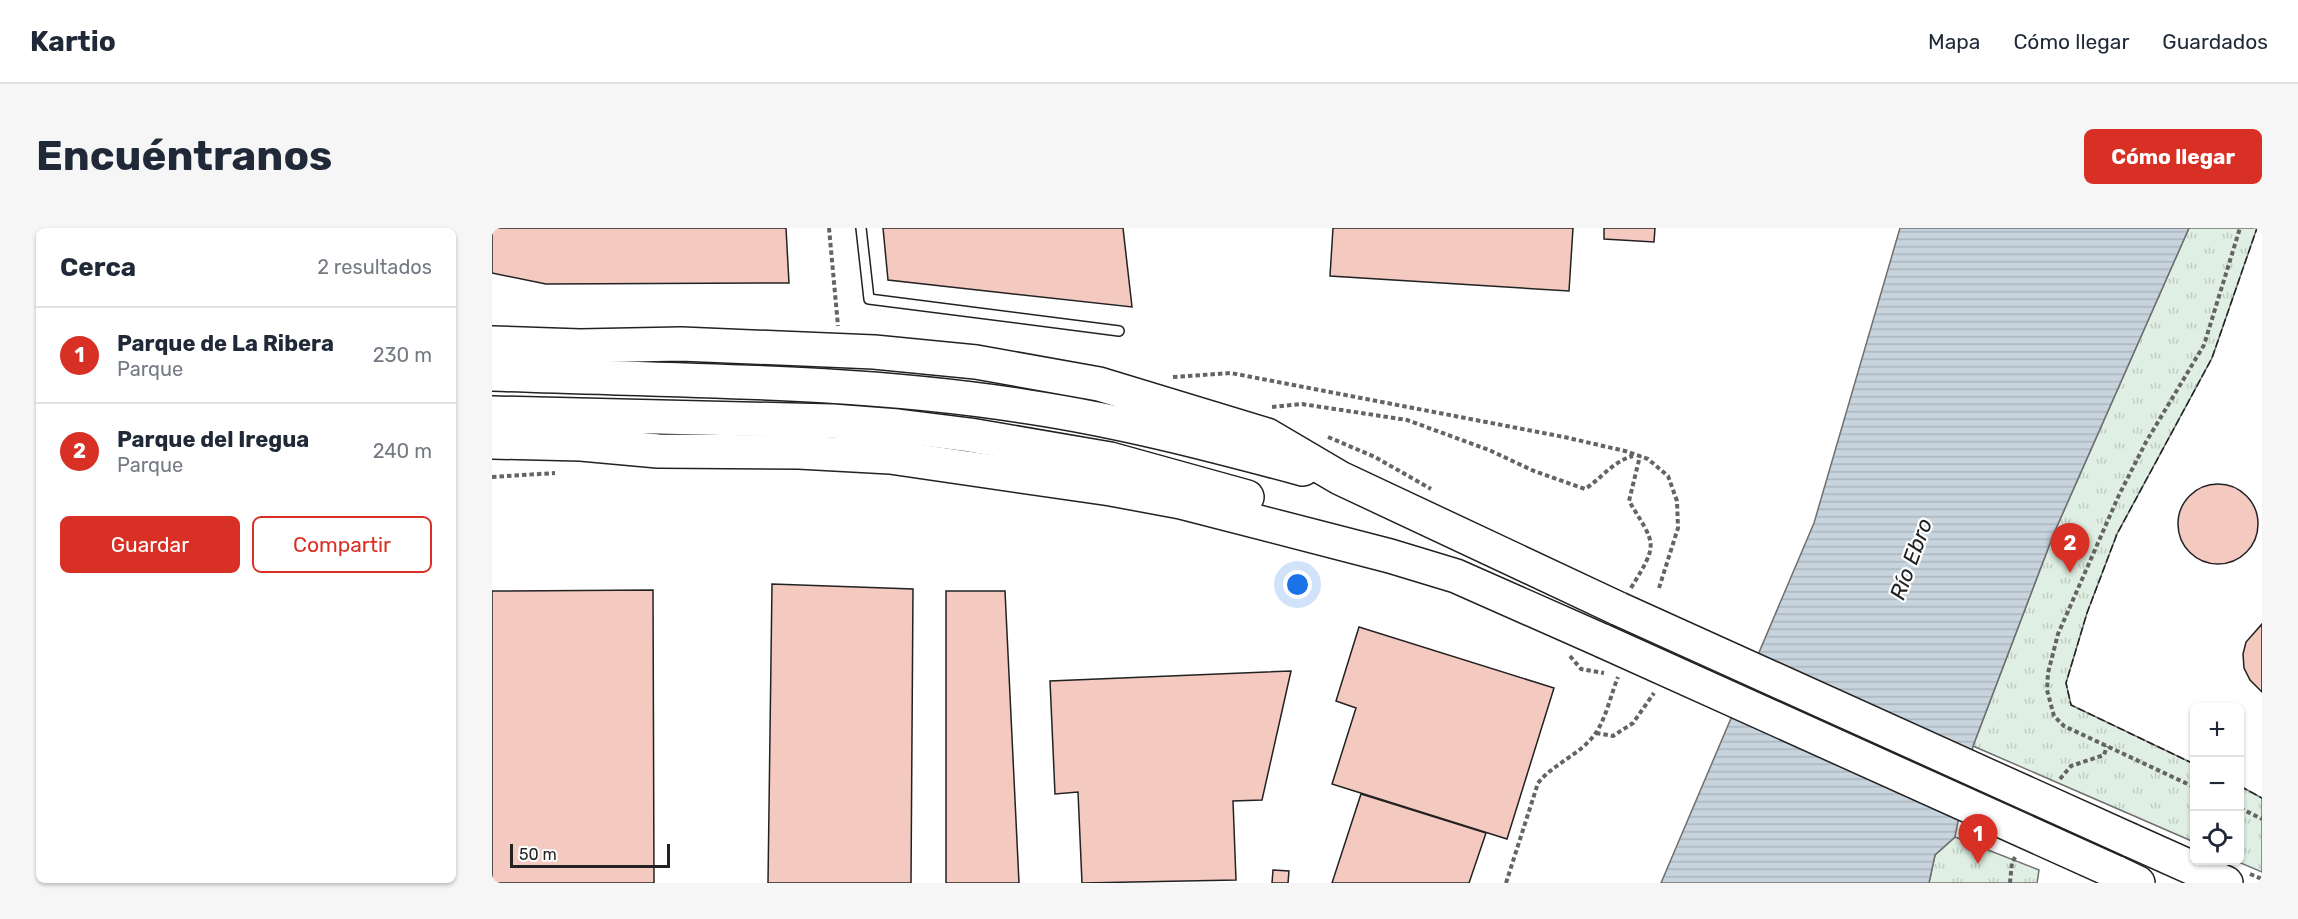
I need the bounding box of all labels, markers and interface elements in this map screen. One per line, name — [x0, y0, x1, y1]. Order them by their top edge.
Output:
text: Kartio — [30, 25, 116, 58]
text: Mapa — [1928, 29, 1980, 54]
text: Cómo llegar — [2013, 29, 2129, 54]
text: Guardados — [2162, 29, 2268, 54]
button: Cómo llegar — [2084, 129, 2262, 184]
text: Encuéntranos — [36, 131, 332, 181]
text: Cerca — [60, 252, 136, 283]
text: 2 resultados — [317, 255, 432, 279]
text: Parque de La Ribera — [117, 330, 334, 357]
text: 1 — [75, 343, 84, 367]
text: 230 m — [373, 343, 432, 367]
text: Parque — [117, 357, 183, 381]
text: Parque del Iregua — [117, 426, 309, 453]
text: 2 — [73, 439, 86, 463]
text: 240 m — [373, 439, 432, 463]
text: Parque — [117, 453, 183, 477]
water label: Río Ebro — [1884, 514, 1938, 604]
button: Guardar — [60, 516, 240, 573]
button: Compartir — [252, 516, 432, 573]
pin: 2 — [2050, 524, 2090, 573]
your location — [1283, 570, 1312, 599]
map controls — [2190, 703, 2244, 865]
button: + — [2190, 703, 2244, 757]
button: − — [2190, 757, 2244, 811]
button: locate — [2190, 811, 2244, 865]
pin: 1 — [1958, 814, 1998, 864]
scale bar — [510, 841, 670, 868]
text: 50 m — [519, 845, 557, 864]

